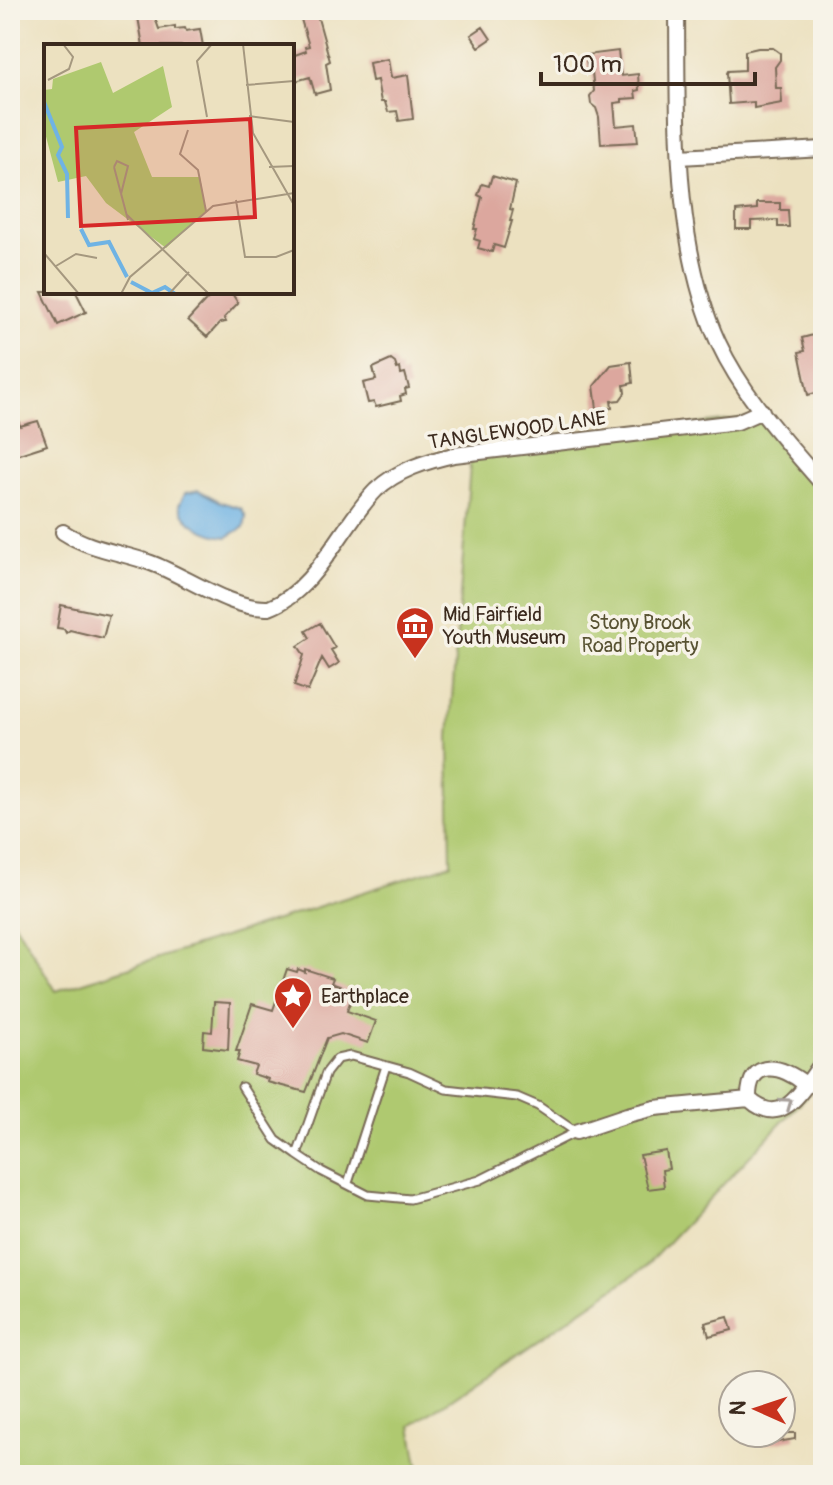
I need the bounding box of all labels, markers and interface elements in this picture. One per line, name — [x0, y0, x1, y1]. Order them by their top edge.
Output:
scale bar — [541, 36, 755, 86]
inset map — [44, 44, 294, 294]
text: 100 m — [553, 50, 622, 79]
street label: TANGLEWOOD LANE — [426, 405, 608, 455]
place label: Mid Fairfield Youth Museum — [442, 602, 566, 650]
museum icon: Mid Fairfield Youth Museum — [394, 605, 436, 660]
park label: Stony Brook Road Property — [581, 610, 699, 658]
place icon: Earthplace — [272, 975, 314, 1030]
place label: Earthplace — [321, 984, 409, 1009]
one-way arrow — [778, 1098, 793, 1113]
north arrow — [717, 1369, 797, 1449]
text: N — [724, 1400, 752, 1416]

